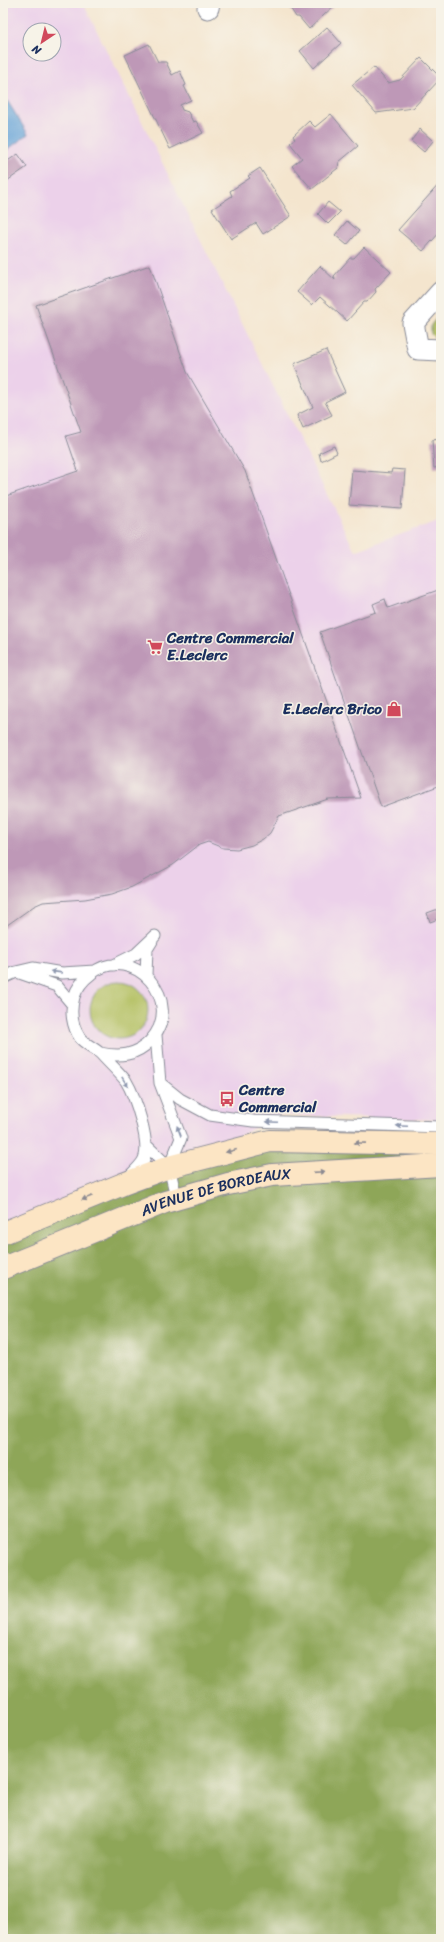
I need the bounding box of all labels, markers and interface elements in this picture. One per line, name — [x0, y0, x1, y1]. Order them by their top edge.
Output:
north arrow — [22, 22, 62, 62]
text: N — [28, 40, 46, 60]
place label: Centre Commercial E.Leclerc — [166, 625, 294, 668]
supermarket icon: Centre Commercial E.Leclerc — [146, 638, 164, 656]
place label: E.Leclerc Brico — [283, 696, 382, 722]
shop icon: E.Leclerc Brico — [385, 700, 403, 718]
one-way arrow — [50, 969, 62, 975]
one-way arrow — [121, 1077, 129, 1088]
place label: Centre Commercial — [238, 1077, 317, 1120]
bus stop icon: Centre Commercial — [218, 1090, 236, 1108]
one-way arrow — [265, 1119, 278, 1125]
one-way arrow — [395, 1123, 408, 1129]
one-way arrow — [175, 1125, 181, 1137]
one-way arrow — [353, 1140, 366, 1146]
one-way arrow — [225, 1149, 237, 1155]
street label: AVENUE DE BORDEAUX — [135, 1161, 292, 1224]
one-way arrow — [313, 1168, 325, 1175]
one-way arrow — [81, 1196, 93, 1202]

